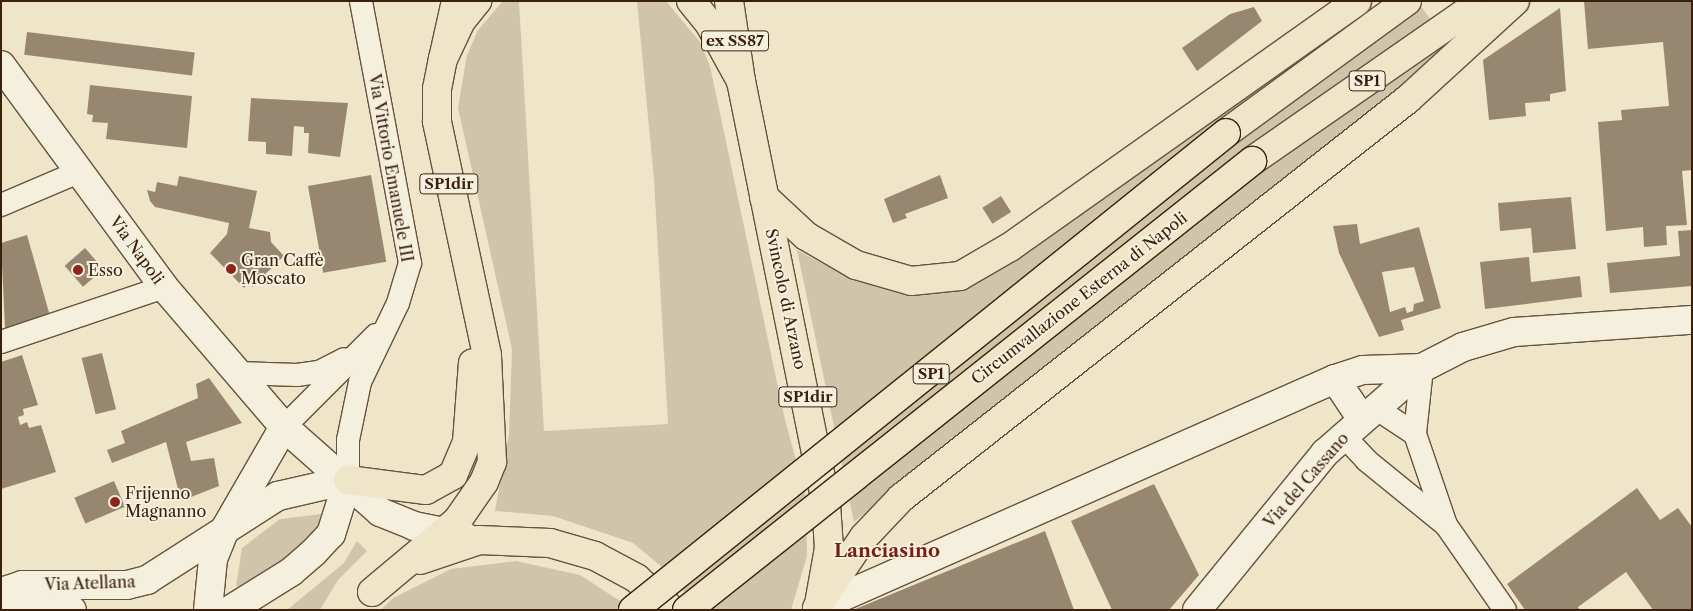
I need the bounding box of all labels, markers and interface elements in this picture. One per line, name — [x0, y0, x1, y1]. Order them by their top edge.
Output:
road number: ex SS87 — [700, 28, 770, 54]
road number: SP1 — [1348, 68, 1386, 94]
street label: Via Vittorio Emanuele III — [365, 72, 417, 264]
road number: SP1dir — [419, 172, 479, 196]
street label: Circumvallazione Esterna di Napoli — [967, 208, 1191, 388]
street label: Via Napoli — [106, 212, 168, 288]
street label: Svincolo di Arzano — [762, 227, 810, 371]
place label: Gran Caffè Moscato — [241, 250, 324, 288]
place label: Esso — [88, 260, 123, 280]
marker: Gran Caffè Moscato — [225, 263, 237, 275]
marker: Esso — [72, 264, 84, 276]
road number: SP1 — [912, 362, 950, 386]
road number: SP1dir — [778, 384, 838, 410]
street label: Via del Cassano — [1259, 428, 1353, 532]
place label: Frijenno Magnanno — [125, 483, 206, 521]
marker: Frijenno Magnanno — [109, 496, 121, 508]
district label: Lanciasino — [834, 540, 940, 562]
street label: Via Atellana — [44, 572, 136, 594]

